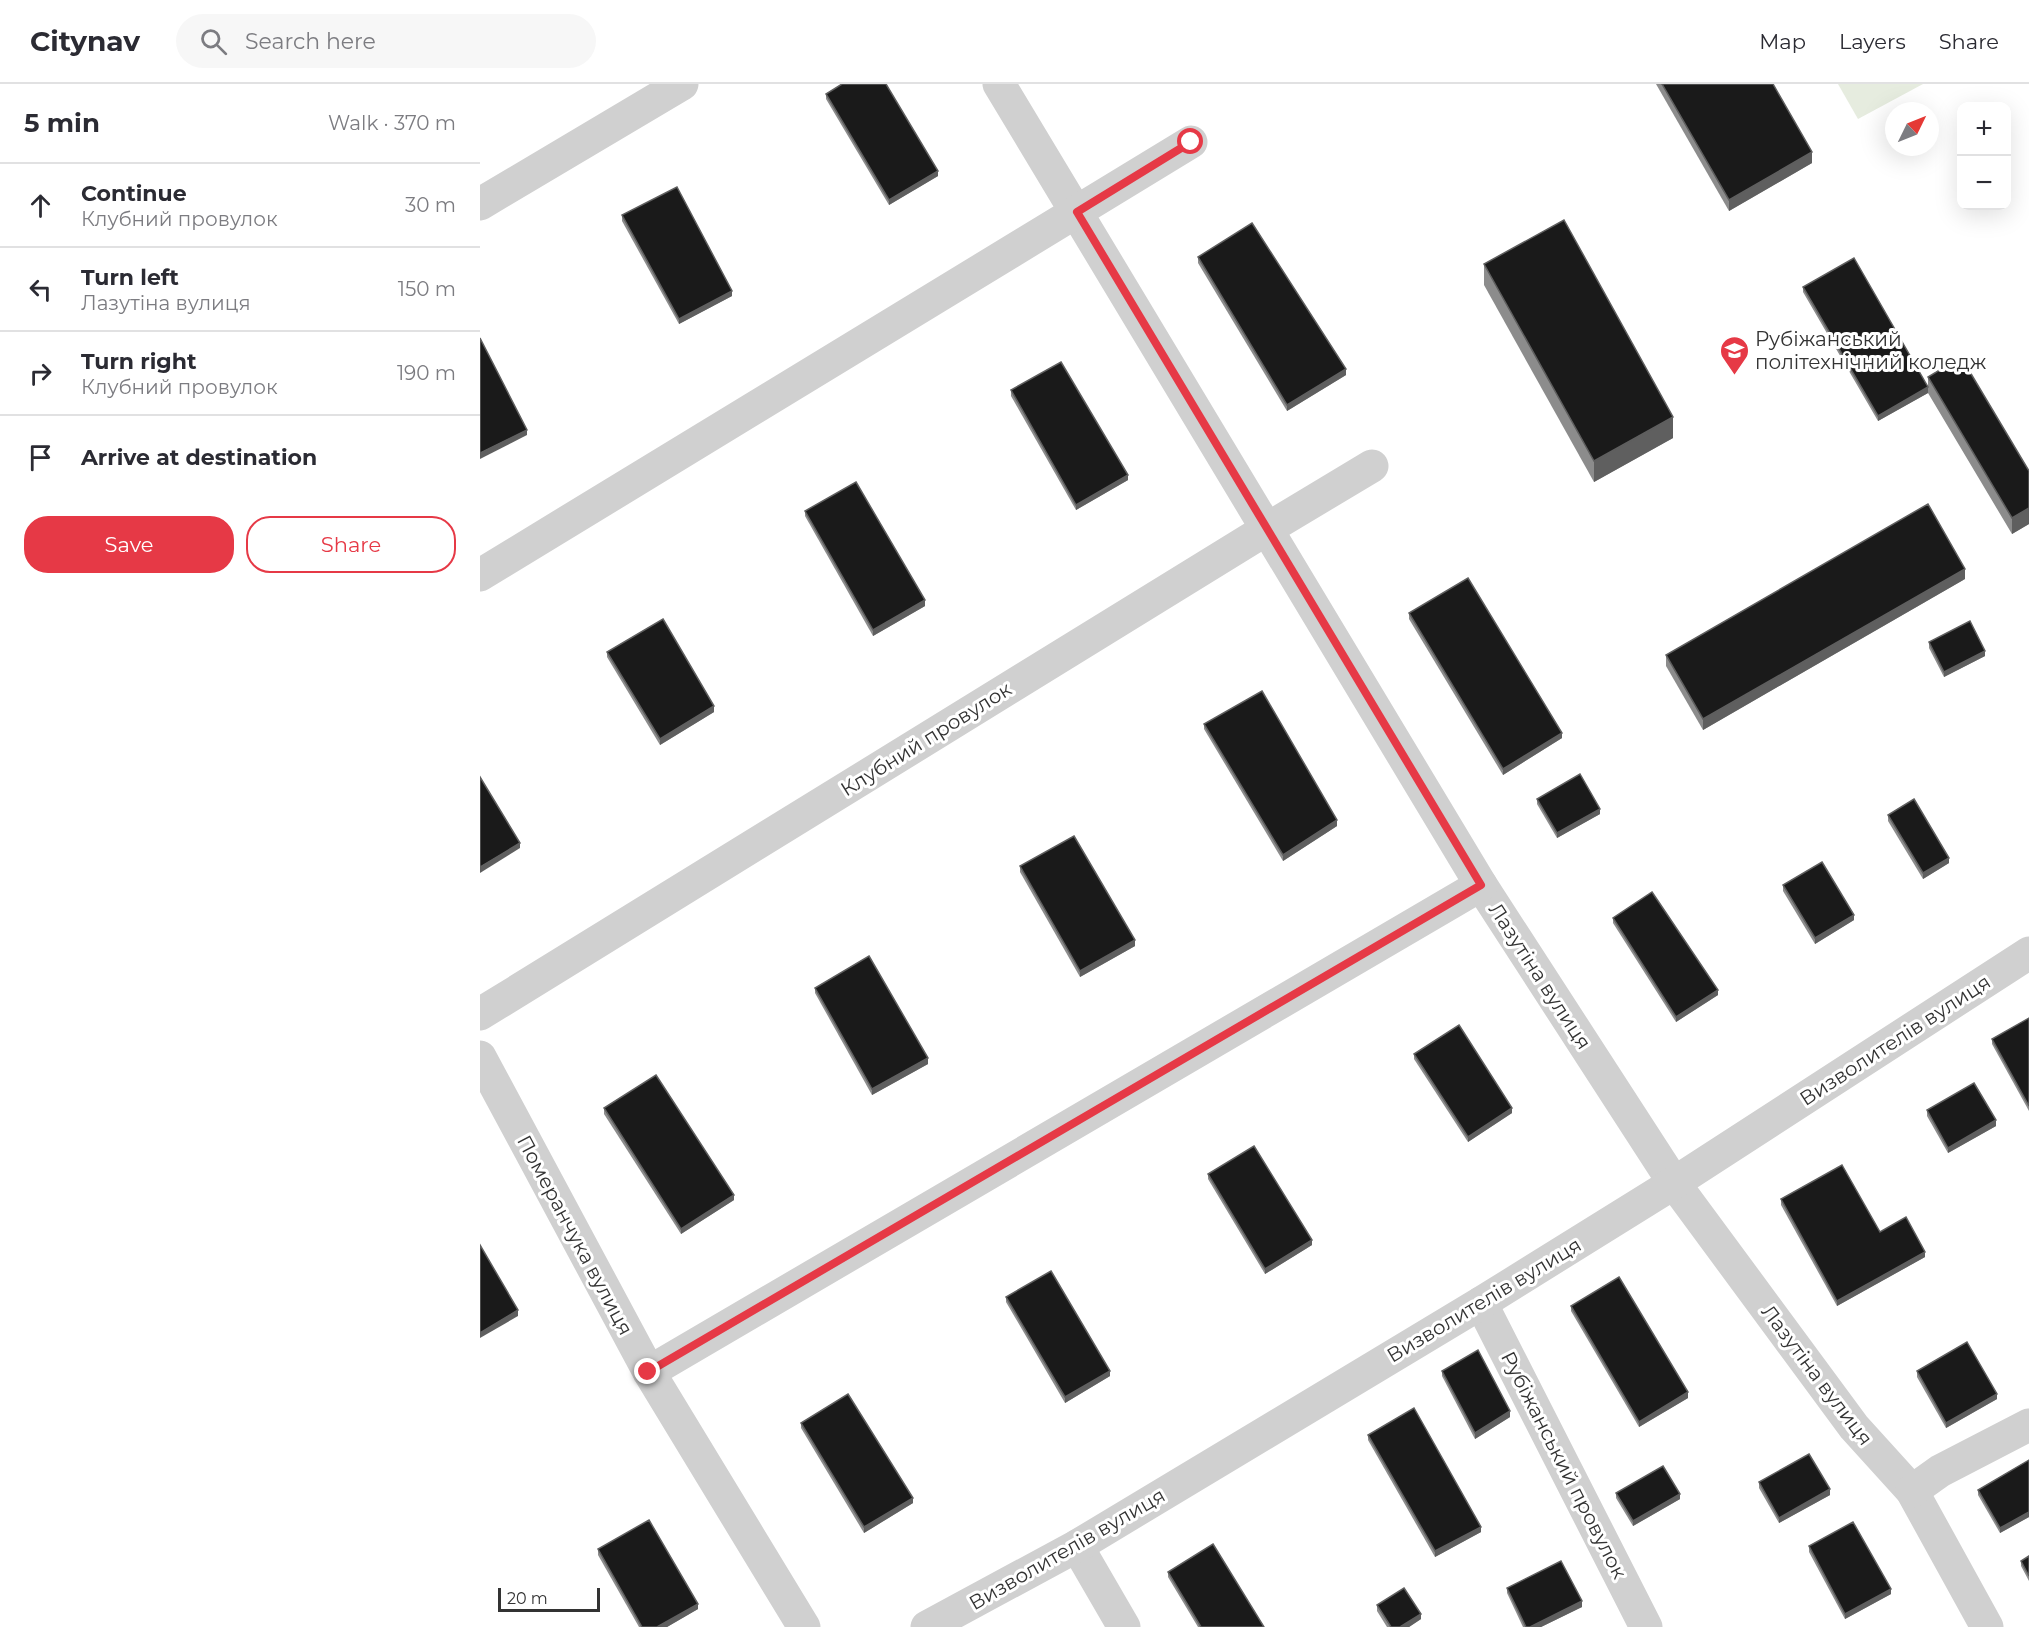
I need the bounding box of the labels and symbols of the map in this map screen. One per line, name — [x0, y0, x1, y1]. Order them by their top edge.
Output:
north arrow — [1885, 102, 1939, 156]
route start — [1177, 128, 1203, 154]
place label: Рубіжанський політехнічний коледж — [1755, 327, 1987, 374]
school or university icon: Рубіжанський політехнічний коледж — [1718, 334, 1750, 376]
street label: Клубний провулок — [836, 677, 1016, 801]
street label: Лазутіна вулиця — [1484, 898, 1596, 1054]
street label: Визволителів вулиця — [1795, 969, 1995, 1111]
street label: Померанчука вулиця — [512, 1131, 638, 1339]
street label: Визволителів вулиця — [1383, 1232, 1585, 1368]
street label: Лазутіна вулиця — [1756, 1300, 1878, 1450]
street label: Рубіжанський провулок — [1496, 1347, 1632, 1583]
route end — [634, 1358, 660, 1384]
street label: Визволителів вулиця — [965, 1483, 1169, 1615]
scale bar — [498, 1585, 600, 1612]

